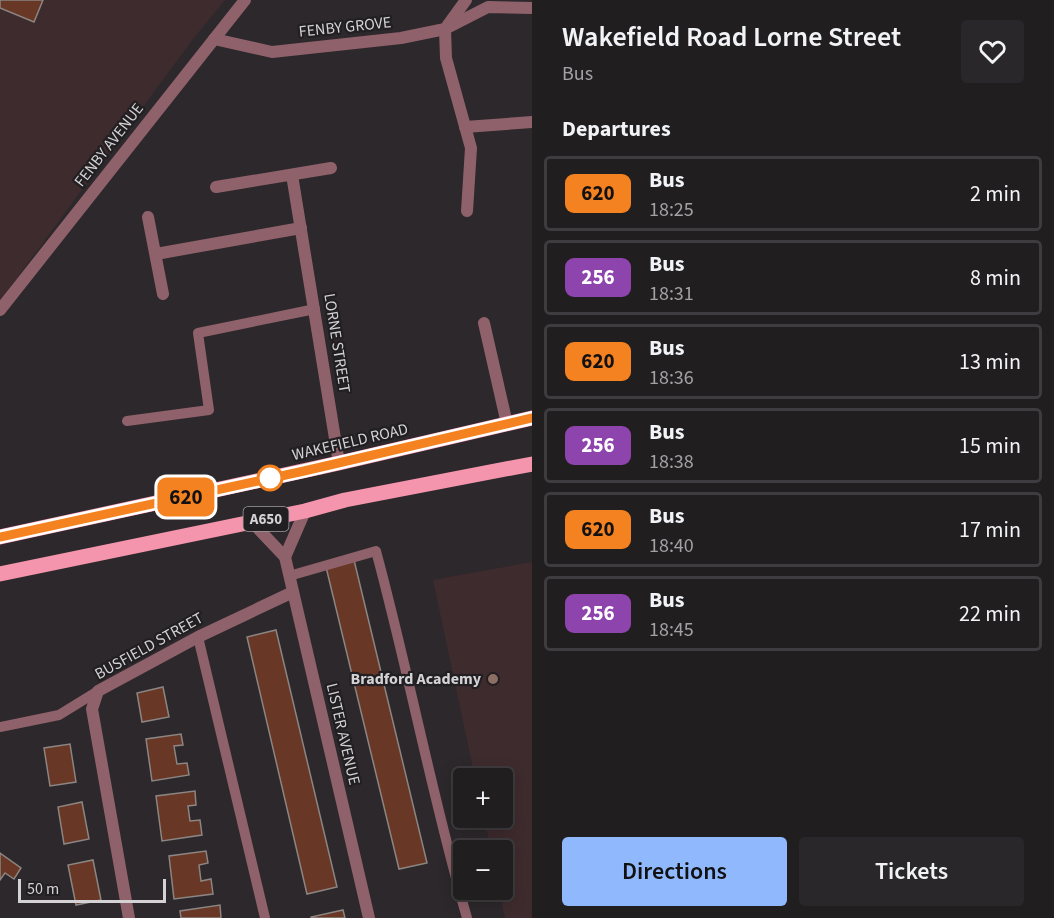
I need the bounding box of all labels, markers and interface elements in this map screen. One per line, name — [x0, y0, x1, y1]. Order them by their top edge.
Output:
street label: FENBY GROVE — [298, 11, 392, 43]
text: Wakefield Road Lorne Street — [562, 17, 901, 57]
button: heart — [961, 20, 1024, 83]
text: Bus — [562, 60, 593, 88]
street label: FENBY AVENUE — [69, 98, 149, 192]
text: Departures — [562, 113, 671, 145]
text: Bus — [649, 164, 685, 196]
text: 620 — [581, 178, 615, 208]
text: 2 min — [970, 178, 1021, 210]
text: 18:25 — [649, 196, 694, 224]
text: Bus — [649, 248, 685, 280]
text: 256 — [581, 262, 615, 292]
text: 8 min — [970, 262, 1021, 294]
text: 18:31 — [649, 280, 694, 308]
street label: LORNE STREET — [318, 292, 356, 395]
text: Bus — [649, 332, 685, 364]
text: 620 — [581, 346, 615, 376]
text: 13 min — [959, 346, 1021, 378]
text: 18:36 — [649, 364, 694, 392]
text: Bus — [649, 416, 685, 448]
street label: WAKEFIELD ROAD — [290, 418, 410, 466]
text: 256 — [581, 430, 615, 460]
text: 15 min — [959, 430, 1021, 462]
text: 18:38 — [649, 448, 694, 476]
unlabelled marker — [257, 465, 283, 491]
line badge: 620 — [152, 478, 220, 516]
text: 620 — [169, 482, 203, 512]
text: Bus — [649, 500, 685, 532]
road number: A650 — [244, 507, 288, 531]
text: 620 — [581, 514, 615, 544]
text: 17 min — [959, 514, 1021, 546]
text: 18:40 — [649, 532, 694, 560]
text: Bus — [649, 584, 685, 616]
text: 256 — [581, 598, 615, 628]
text: 22 min — [959, 598, 1021, 630]
street label: BUSFIELD STREET — [91, 607, 208, 685]
text: 18:45 — [649, 616, 694, 644]
place label: Bradford Academy — [351, 668, 482, 690]
marker: Bradford Academy — [486, 672, 500, 686]
street label: LISTER AVENUE — [321, 681, 365, 787]
map controls — [453, 768, 513, 900]
button: + — [453, 768, 513, 828]
button: Directions — [562, 837, 787, 906]
button: Tickets — [799, 837, 1024, 906]
button: − — [453, 840, 513, 900]
scale bar — [18, 876, 166, 904]
text: 50 m — [27, 878, 59, 900]

